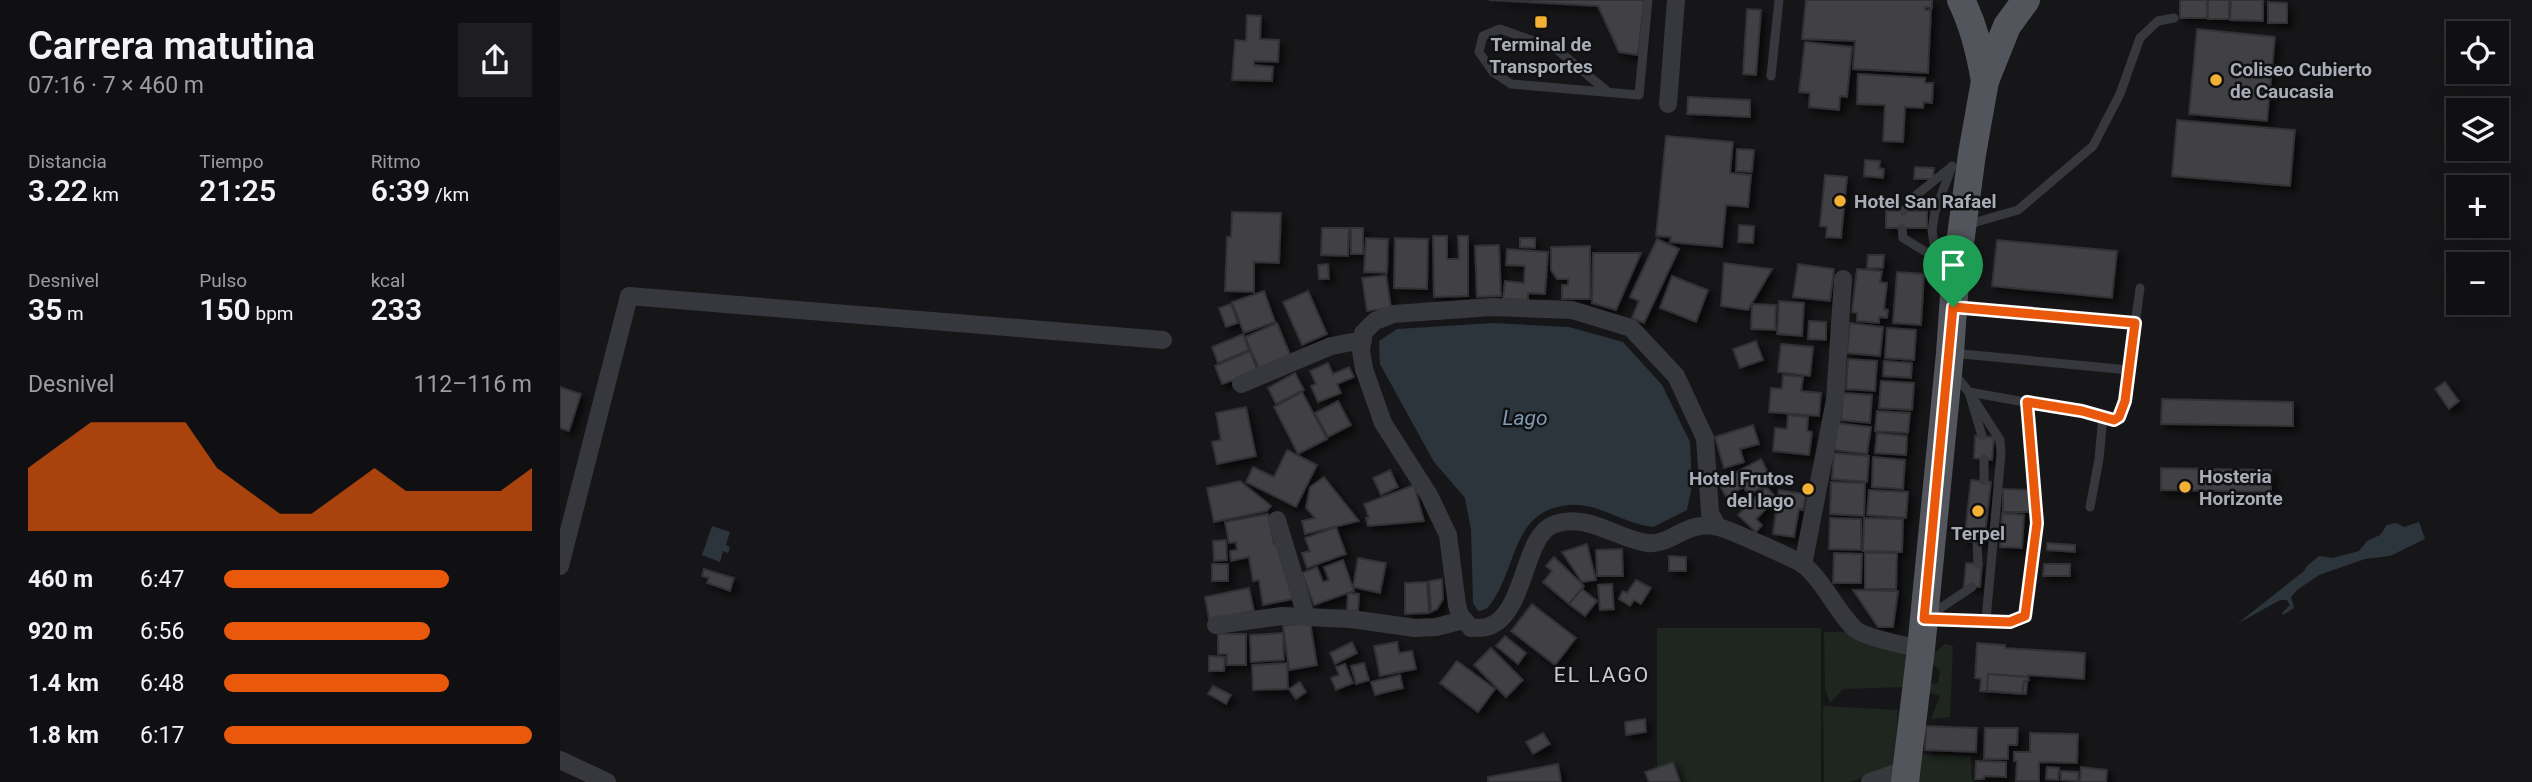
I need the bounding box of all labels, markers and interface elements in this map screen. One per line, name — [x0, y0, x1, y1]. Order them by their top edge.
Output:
marker: Terminal de Transportes — [1533, 14, 1549, 30]
map controls — [2446, 21, 2509, 315]
button: locate — [2446, 21, 2509, 84]
button: share — [458, 23, 532, 97]
text: Carrera matutina — [28, 24, 315, 68]
place label: Terminal de Transportes — [1489, 33, 1593, 78]
place label: Coliseo Cubierto de Caucasia — [2230, 58, 2372, 103]
text: 07:16 · 7 × 460 m — [28, 72, 204, 99]
marker: Coliseo Cubierto de Caucasia — [2208, 72, 2224, 88]
button: layers — [2446, 98, 2509, 161]
text: Distancia — [28, 150, 107, 173]
text: Tiempo — [199, 150, 264, 173]
text: Ritmo — [371, 150, 421, 173]
text: 3.22 — [28, 173, 88, 208]
text: 21:25 — [199, 173, 276, 208]
text: 6:39 — [371, 173, 430, 208]
button: + — [2446, 175, 2509, 238]
text: km — [88, 183, 119, 206]
text: /km — [430, 183, 469, 206]
place label: Hotel San Rafael — [1854, 190, 1996, 213]
marker: Hotel San Rafael — [1832, 193, 1848, 209]
pin — [1923, 235, 1983, 307]
icon: arrive — [1934, 246, 1972, 284]
button: − — [2446, 252, 2509, 315]
text: Desnivel — [28, 269, 99, 292]
text: Pulso — [199, 269, 247, 292]
text: kcal — [371, 269, 405, 292]
text: 35 — [28, 292, 62, 327]
text: 150 — [199, 292, 251, 327]
text: 233 — [371, 292, 422, 327]
text: m — [62, 302, 84, 325]
text: bpm — [251, 302, 293, 325]
text: Desnivel — [28, 371, 114, 398]
text: 112–116 m — [413, 371, 532, 398]
water label: Lago — [1502, 406, 1548, 430]
place label: Hosteria Horizonte — [2199, 465, 2283, 510]
place label: Hotel Frutos del lago — [1689, 467, 1794, 512]
marker: Hosteria Horizonte — [2177, 479, 2193, 495]
marker: Hotel Frutos del lago — [1800, 481, 1816, 497]
marker: Terpel — [1970, 503, 1986, 519]
place label: Terpel — [1951, 522, 2005, 545]
text: 460 m — [28, 566, 93, 593]
text: 6:47 — [140, 566, 184, 593]
text: 920 m — [28, 618, 93, 645]
text: 6:56 — [140, 618, 184, 645]
district label: EL LAGO — [1554, 663, 1650, 687]
text: 1.4 km — [28, 670, 99, 697]
text: 6:48 — [140, 670, 184, 697]
text: 1.8 km — [28, 722, 99, 749]
text: 6:17 — [140, 722, 184, 749]

